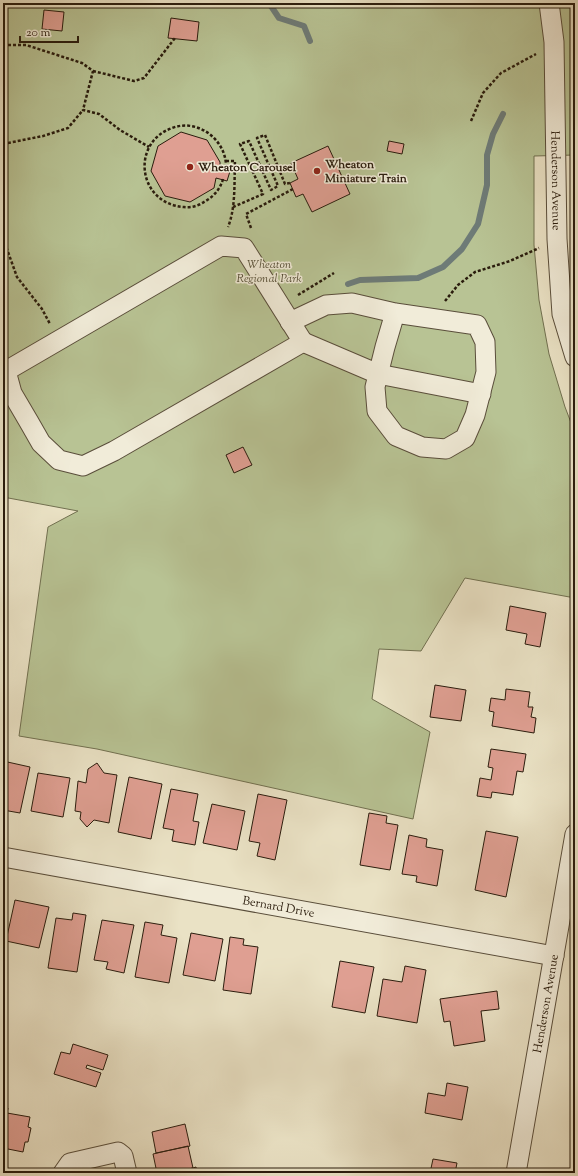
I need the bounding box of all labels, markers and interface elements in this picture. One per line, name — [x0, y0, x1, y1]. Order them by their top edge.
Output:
scale bar — [20, 18, 78, 44]
text: 20 m — [26, 24, 51, 42]
street label: Henderson Avenue — [545, 131, 565, 231]
place label: Wheaton Miniature Train — [324, 156, 408, 188]
place label: Wheaton Carousel — [197, 159, 297, 177]
marker: Wheaton Carousel — [185, 162, 195, 172]
marker: Wheaton Miniature Train — [312, 166, 322, 176]
park label: Wheaton Regional Park — [236, 256, 302, 288]
street label: Bernard Drive — [241, 892, 316, 923]
street label: Henderson Avenue — [529, 953, 564, 1054]

